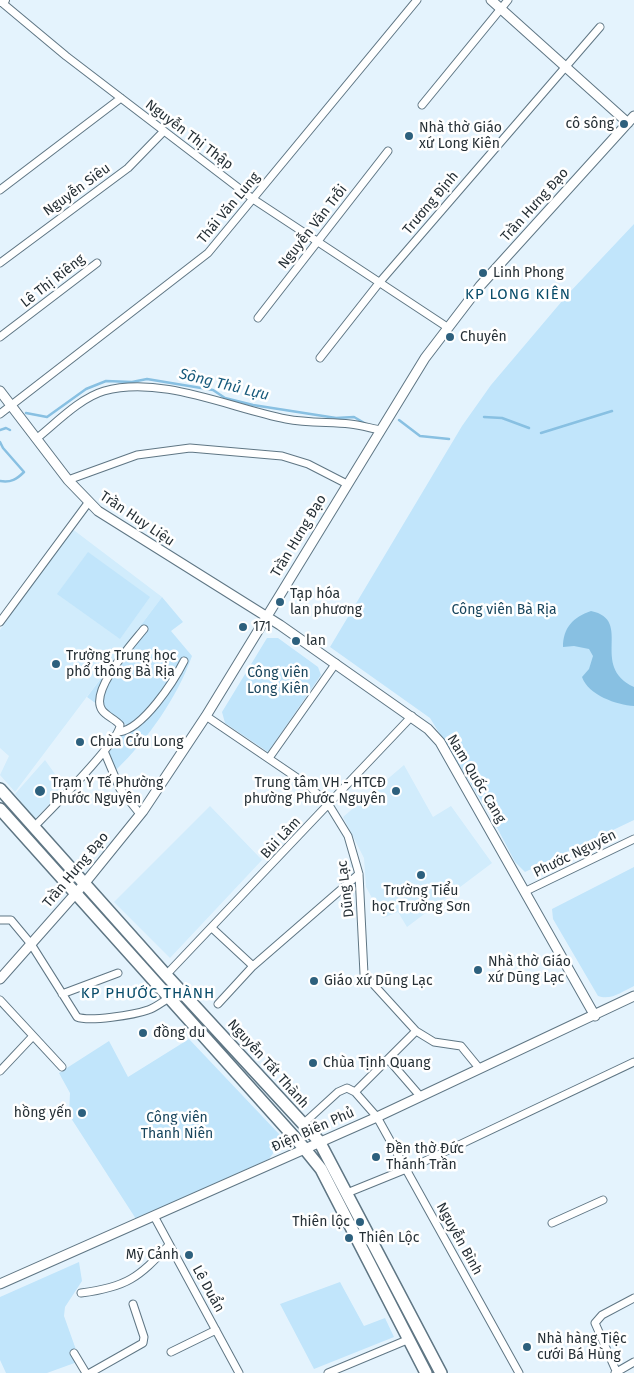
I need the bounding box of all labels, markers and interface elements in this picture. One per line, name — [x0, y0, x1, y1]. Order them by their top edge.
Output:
street label: Nguyễn Thị Thập — [142, 96, 236, 174]
place label: cô sông — [566, 116, 614, 132]
marker: cô sông — [618, 118, 630, 130]
place label: Nhà thờ Giáo xứ Long Kiên — [419, 120, 502, 152]
marker: Nhà thờ Giáo xứ Long Kiên — [403, 130, 415, 142]
street label: Nguyễn Siêu — [40, 160, 114, 220]
street label: Trần Hưng Đạo — [498, 165, 572, 245]
street label: Trương Định — [400, 168, 462, 238]
street label: Thái Văn Lung — [194, 169, 264, 247]
street label: Nguyễn Văn Trỗi — [275, 182, 351, 272]
street label: Lê Thị Riêng — [18, 251, 88, 311]
place label: Linh Phong — [493, 265, 564, 281]
marker: Linh Phong — [477, 267, 489, 279]
district label: KP LONG KIÊN — [464, 286, 572, 304]
place label: Chuyên — [460, 329, 507, 345]
marker: Chuyên — [444, 331, 456, 343]
water label: Sông Thủ Lựu — [177, 365, 271, 405]
street label: Trần Huy Liệu — [97, 488, 177, 550]
street label: Trần Hưng Đạo — [268, 492, 330, 580]
place label: Tạp hóa lan phương — [290, 586, 362, 618]
marker: Tạp hóa lan phương — [274, 596, 286, 608]
park label: Công viên Bà Rịa — [451, 602, 557, 618]
place label: 171 — [253, 619, 271, 635]
marker: 171 — [237, 621, 249, 633]
place label: lan — [306, 633, 326, 649]
marker: lan — [290, 635, 302, 647]
place label: Trường Trung học phổ thông Bà Rịa — [66, 648, 177, 680]
marker: Trường Trung học phổ thông Bà Rịa — [50, 658, 62, 670]
park label: Công viên Long Kiên — [247, 665, 309, 698]
street label: Nam Quốc Cang — [443, 732, 509, 826]
place label: Chùa Cửu Long — [90, 734, 184, 750]
marker: Chùa Cửu Long — [74, 736, 86, 748]
place label: Trạm Y Tế Phường Phước Nguyên — [51, 775, 163, 808]
place label: Trung tâm VH - HTCĐ phường Phước Nguyên — [244, 775, 386, 808]
marker: Trạm Y Tế Phường Phước Nguyên — [33, 784, 47, 798]
marker: Trung tâm VH - HTCĐ phường Phước Nguyên — [390, 785, 402, 797]
street label: Bùi Lâm — [258, 814, 304, 862]
street label: Phước Nguyên — [531, 827, 619, 881]
street label: Trần Hưng Đạo — [40, 829, 112, 911]
street label: Dũng Lạc — [334, 859, 358, 919]
marker: Trường Tiểu học Trường Sơn — [415, 869, 427, 881]
place label: Trường Tiểu học Trường Sơn — [372, 883, 470, 916]
place label: Nhà thờ Giáo xứ Dũng Lạc — [488, 954, 571, 986]
marker: Nhà thờ Giáo xứ Dũng Lạc — [472, 964, 484, 976]
place label: Giáo xứ Dũng Lạc — [324, 973, 433, 989]
marker: Giáo xứ Dũng Lạc — [308, 975, 320, 987]
district label: KP PHƯỚC THÀNH — [79, 985, 217, 1003]
street label: Nguyễn Tất Thành — [224, 1016, 312, 1112]
place label: đồng du — [153, 1025, 205, 1041]
marker: đồng du — [137, 1027, 149, 1039]
place label: Chùa Tịnh Quang — [323, 1055, 431, 1071]
marker: Chùa Tịnh Quang — [307, 1057, 319, 1069]
street label: Điện Biên Phủ — [269, 1104, 357, 1156]
place label: hồng yến — [14, 1105, 72, 1121]
marker: hồng yến — [76, 1107, 88, 1119]
park label: Công viên Thanh Niên — [141, 1110, 213, 1142]
place label: Đền thờ Đức Thánh Trần — [386, 1141, 464, 1174]
marker: Đền thờ Đức Thánh Trần — [370, 1151, 382, 1163]
street label: Nguyễn Bình — [432, 1200, 486, 1278]
place label: Thiên lộc — [292, 1214, 350, 1230]
marker: Thiên lộc — [354, 1216, 366, 1228]
place label: Thiên Lộc — [359, 1230, 419, 1246]
marker: Thiên Lộc — [343, 1232, 355, 1244]
place label: Mỹ Cảnh — [126, 1247, 179, 1263]
marker: Mỹ Cảnh — [183, 1249, 195, 1261]
street label: Lê Duẩn — [188, 1263, 228, 1315]
place label: Nhà hàng Tiệc cưới Bá Hùng — [537, 1331, 627, 1364]
marker: Nhà hàng Tiệc cưới Bá Hùng — [521, 1341, 533, 1353]

